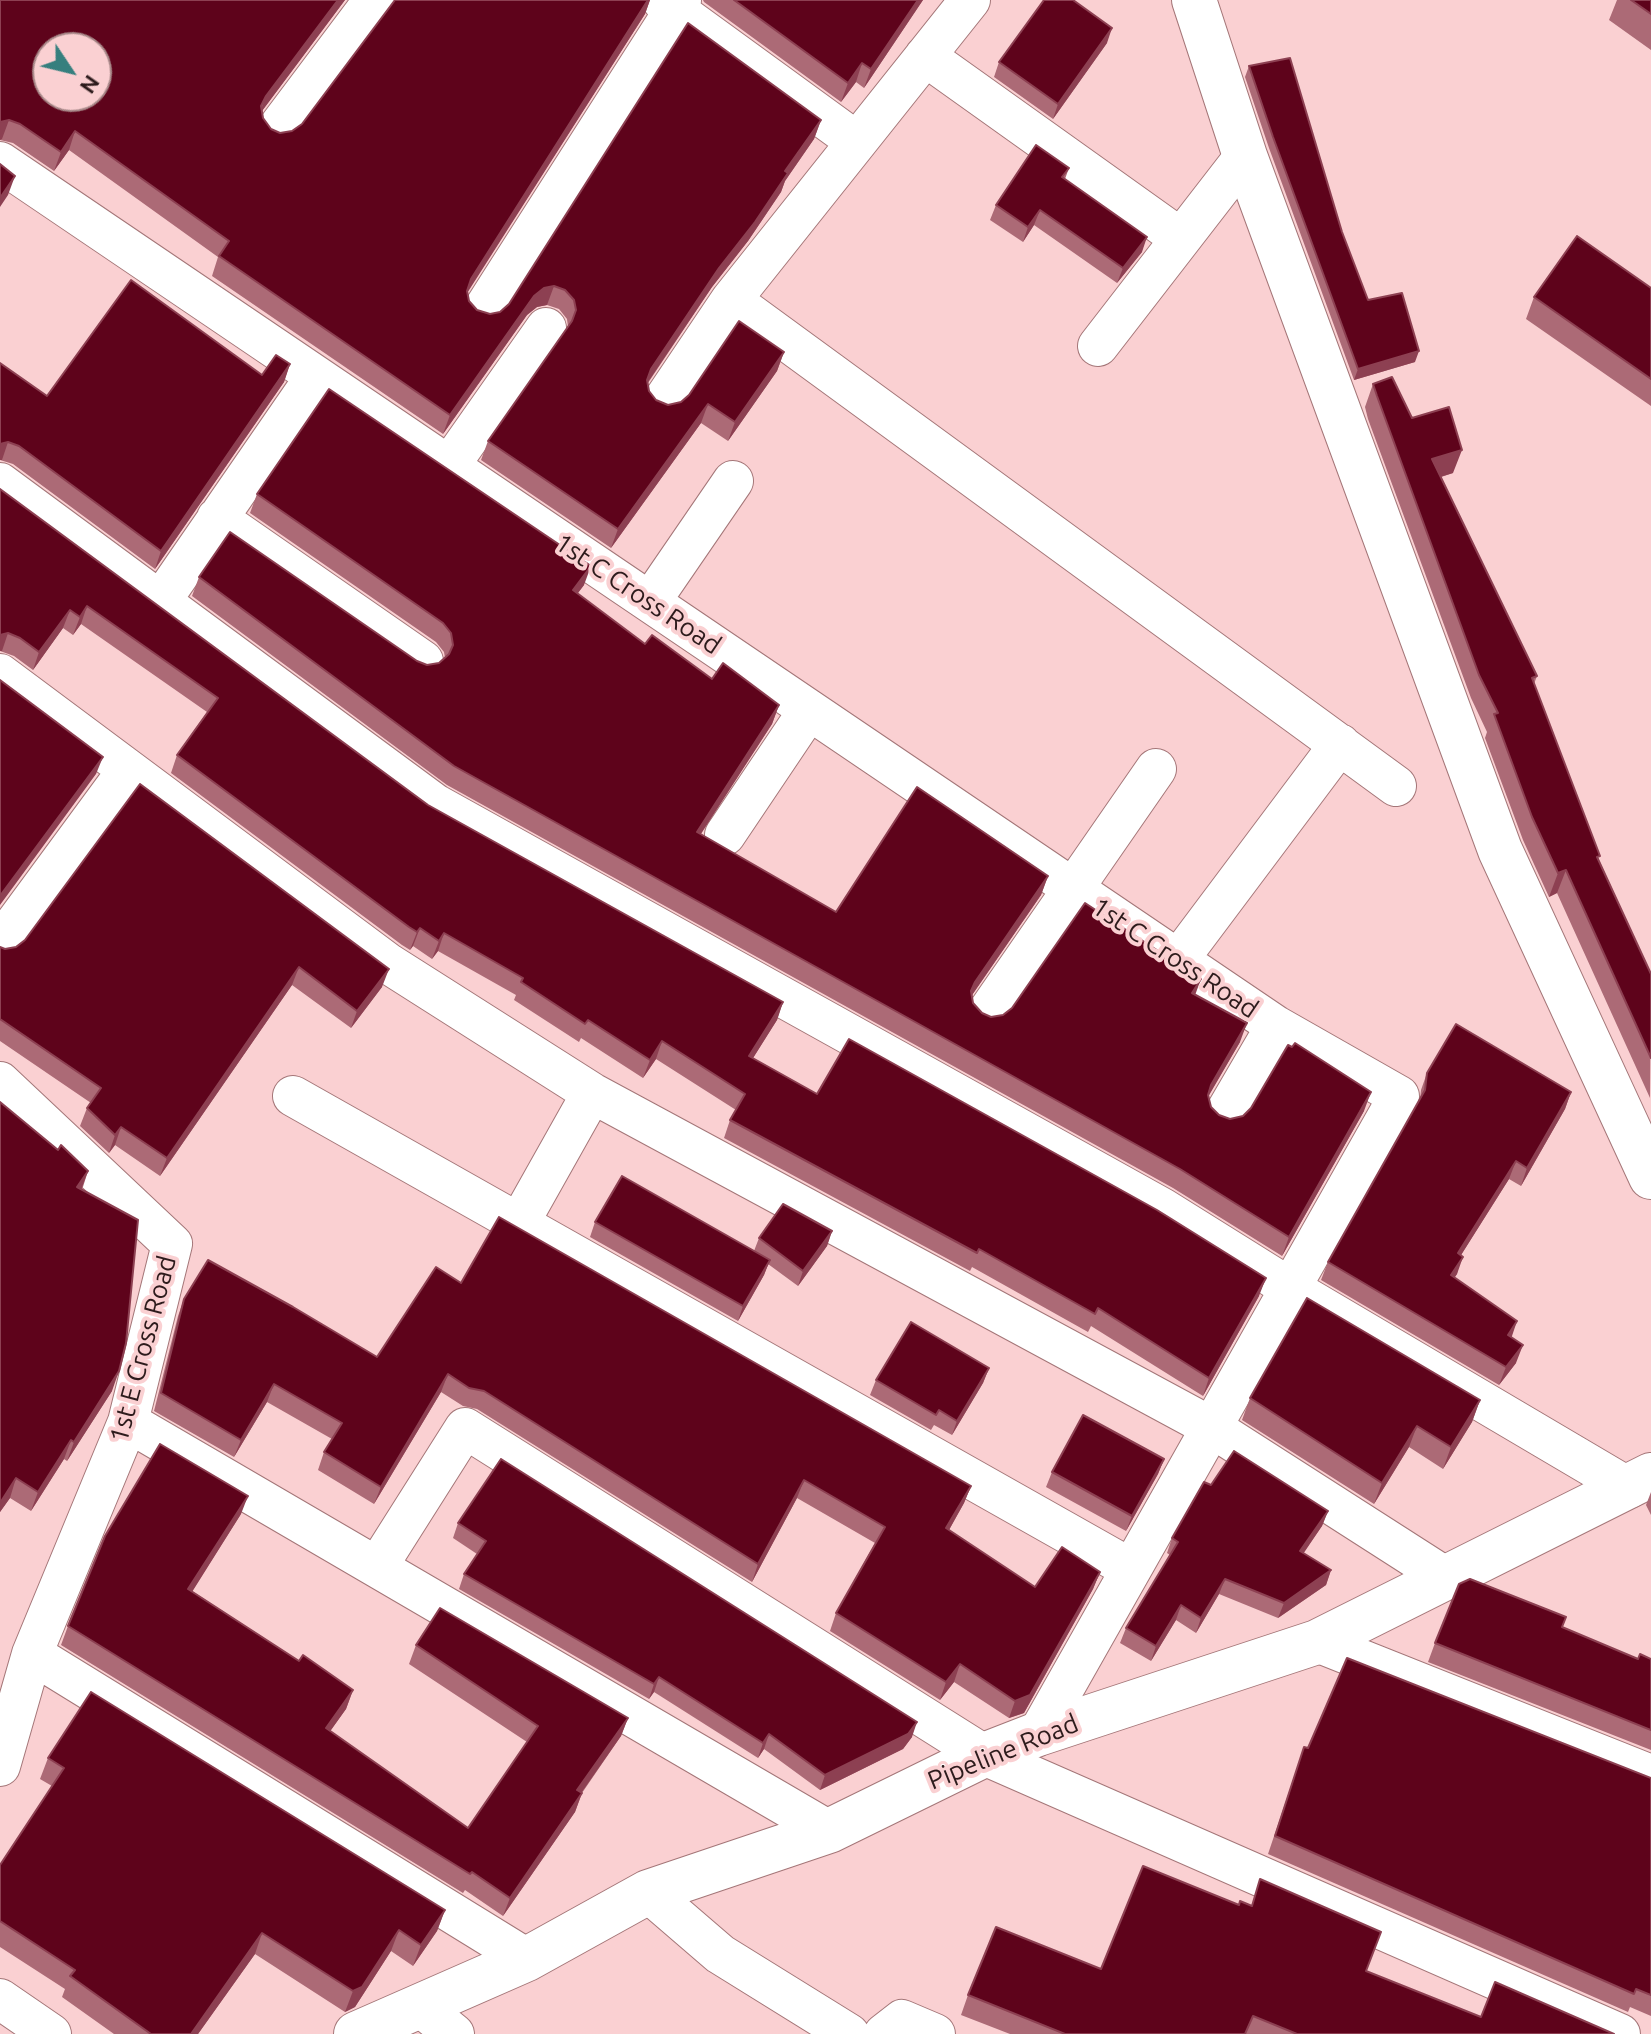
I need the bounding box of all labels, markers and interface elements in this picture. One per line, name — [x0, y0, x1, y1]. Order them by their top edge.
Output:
north arrow — [32, 32, 112, 112]
text: N — [75, 71, 105, 99]
street label: 1st C Cross Road — [549, 527, 727, 661]
street label: 1st C Cross Road — [1086, 891, 1264, 1025]
street label: 1st E Cross Road — [103, 1252, 183, 1446]
street label: Pipeline Road — [923, 1708, 1083, 1796]

